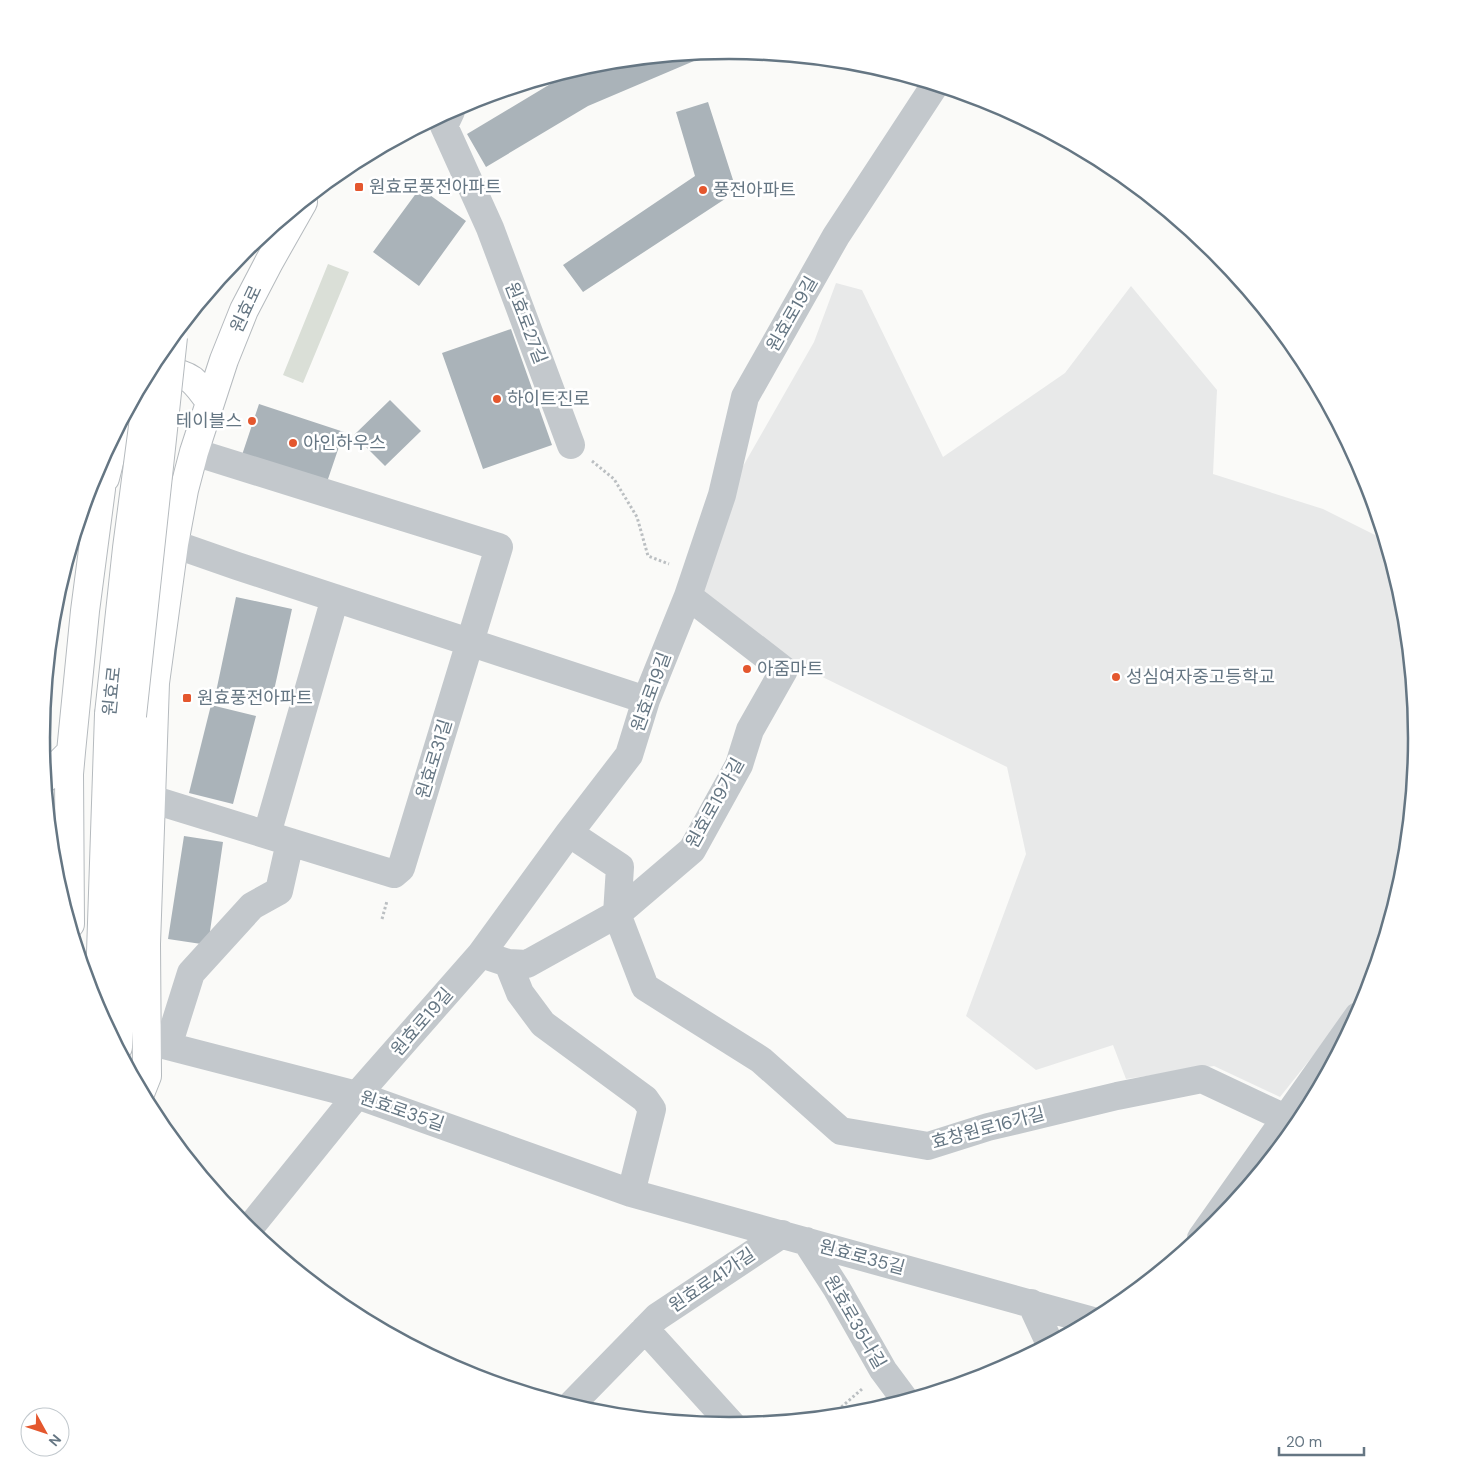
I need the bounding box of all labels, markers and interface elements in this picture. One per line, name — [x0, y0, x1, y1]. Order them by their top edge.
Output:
place label: 원효로풍전아파트 — [369, 175, 501, 199]
place label: 풍전아파트 — [713, 178, 796, 202]
marker: 원효로풍전아파트 — [353, 181, 365, 193]
marker: 풍전아파트 — [697, 184, 709, 196]
street label: 원효로19길 — [761, 272, 823, 356]
street label: 원효로27길 — [499, 279, 553, 367]
street label: 원효로 — [225, 281, 267, 337]
place label: 하이트진로 — [507, 387, 590, 411]
marker: 하이트진로 — [491, 393, 503, 405]
place label: 테이블스 — [176, 409, 242, 433]
marker: 테이블스 — [246, 415, 258, 427]
place label: 아인하우스 — [303, 431, 386, 455]
marker: 아인하우스 — [287, 437, 299, 449]
street label: 원효로19길 — [626, 649, 676, 735]
place label: 아줌마트 — [757, 657, 823, 681]
marker: 아줌마트 — [741, 663, 753, 675]
street label: 원효로 — [97, 665, 127, 717]
place label: 성심여자중고등학교 — [1126, 665, 1275, 689]
marker: 성심여자중고등학교 — [1110, 671, 1122, 683]
place label: 원효풍전아파트 — [197, 686, 313, 710]
marker: 원효풍전아파트 — [181, 692, 193, 704]
street label: 원효로31길 — [411, 716, 457, 802]
street label: 원효로19가길 — [680, 754, 750, 852]
street label: 원효로19길 — [386, 983, 458, 1061]
street label: 원효로35길 — [357, 1085, 447, 1137]
street label: 효창원로16가길 — [929, 1101, 1047, 1155]
street label: 원효로35길 — [816, 1234, 908, 1280]
street label: 원효로41가길 — [664, 1242, 760, 1318]
street label: 원효로35나길 — [819, 1271, 891, 1373]
north arrow — [20, 1407, 70, 1457]
scale bar — [1279, 1424, 1364, 1456]
text: N — [45, 1431, 65, 1450]
text: 20 m — [1286, 1432, 1322, 1452]

